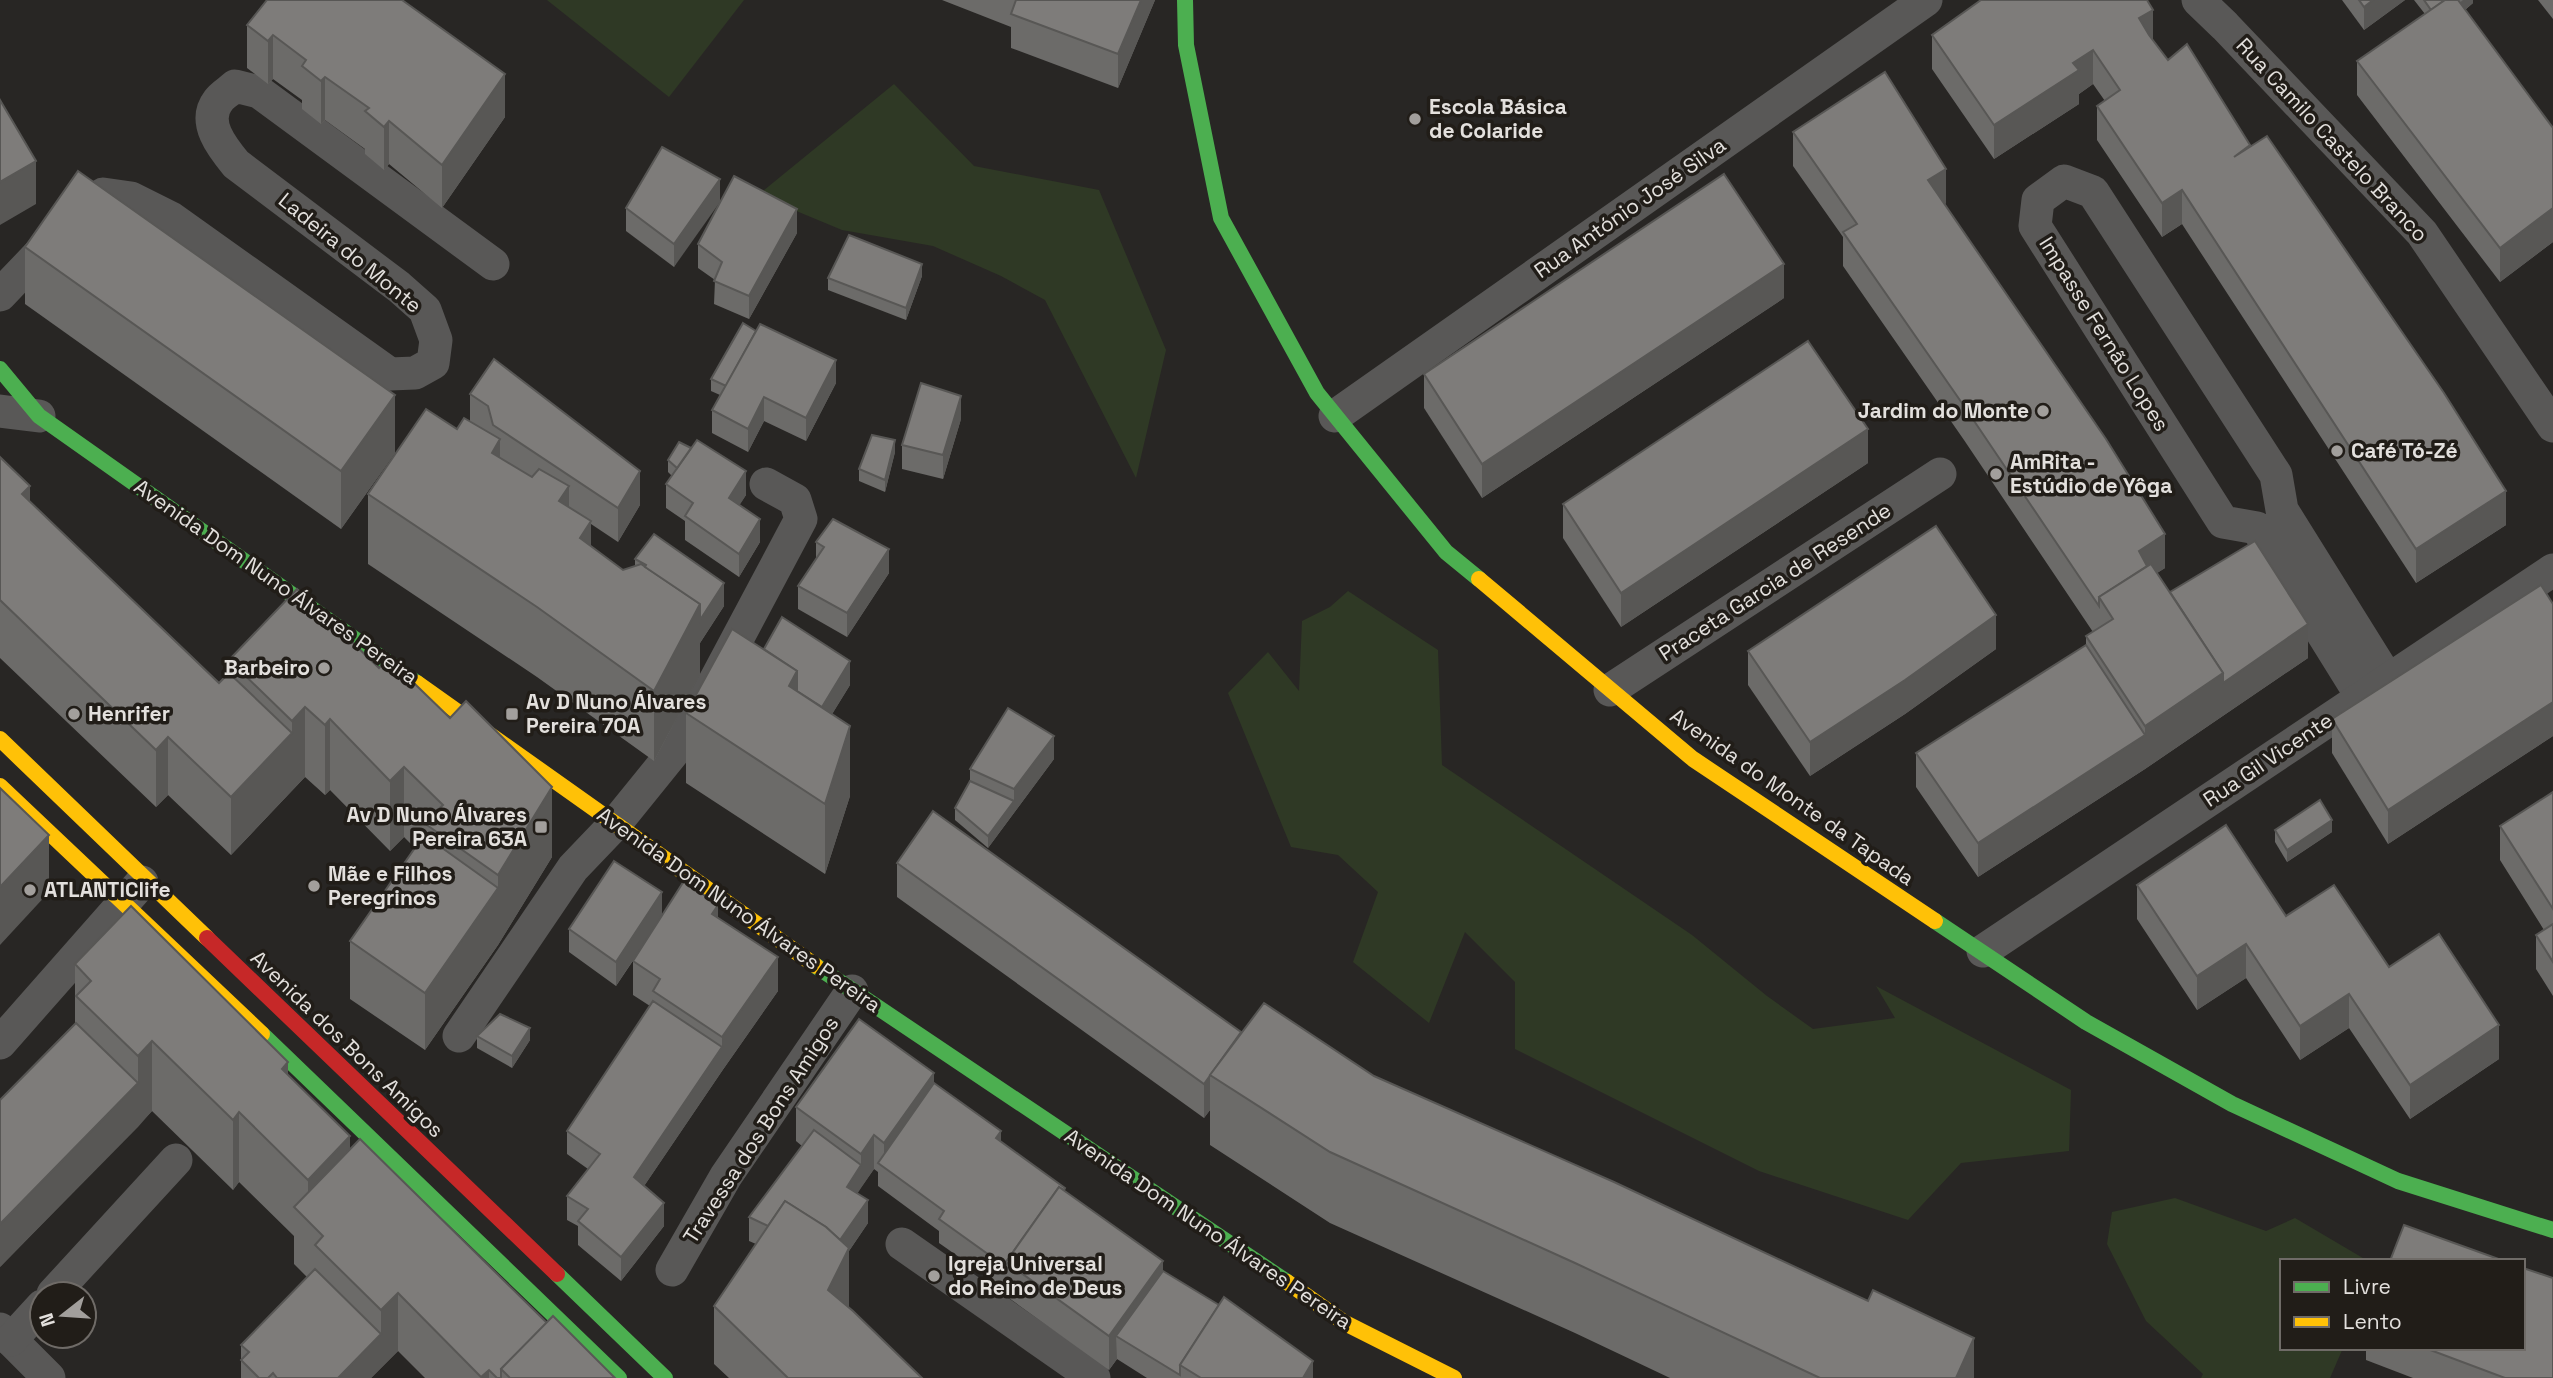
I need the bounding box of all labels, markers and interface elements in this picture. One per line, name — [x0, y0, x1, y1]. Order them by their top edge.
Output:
street label: Rua Camilo Castelo Branco — [2231, 32, 2434, 247]
place label: Escola Básica de Colaride — [1429, 93, 1567, 144]
marker: Escola Básica de Colaride — [1407, 111, 1423, 127]
street label: Rua António José Silva — [1529, 131, 1731, 284]
street label: Ladeira do Monte — [273, 187, 427, 319]
street label: Impasse Fernão Lopes — [2033, 231, 2175, 436]
place label: Jardim do Monte — [1858, 397, 2029, 424]
marker: Jardim do Monte — [2035, 403, 2051, 419]
place label: Café Tó-Zé — [2351, 437, 2458, 464]
marker: Café Tó-Zé — [2329, 443, 2345, 459]
place label: AmRita - Estúdio de Yôga — [2010, 448, 2172, 499]
marker: AmRita - Estúdio de Yôga — [1988, 466, 2004, 482]
street label: Avenida Dom Nuno Álvares Pereira — [129, 473, 424, 690]
street label: Praceta Garcia de Resende — [1653, 496, 1896, 667]
place label: Barbeiro — [224, 654, 310, 681]
marker: Barbeiro — [316, 660, 332, 676]
place label: Av D Nuno Álvares Pereira 70A — [526, 688, 707, 739]
place label: Henrifer — [88, 700, 170, 727]
street label: Avenida do Monte da Tapada — [1665, 702, 1920, 891]
marker: Henrifer — [66, 706, 82, 722]
marker: Av D Nuno Álvares Pereira 70A — [504, 706, 520, 722]
street label: Rua Gil Vicente — [2198, 706, 2338, 813]
place label: Av D Nuno Álvares Pereira 63A — [347, 801, 527, 852]
street label: Avenida Dom Nuno Álvares Pereira — [592, 801, 887, 1018]
marker: Av D Nuno Álvares Pereira 63A — [533, 819, 549, 835]
place label: Mãe e Filhos Peregrinos — [328, 860, 453, 911]
place label: ATLANTIClife — [44, 876, 171, 903]
marker: Mãe e Filhos Peregrinos — [306, 878, 322, 894]
marker: ATLANTIClife — [22, 882, 38, 898]
street label: Avenida dos Bons Amigos — [245, 944, 450, 1143]
street label: Travessa dos Bons Amigos — [677, 1011, 844, 1248]
street label: Avenida Dom Nuno Álvares Pereira — [1060, 1122, 1357, 1335]
place label: Igreja Universal do Reino de Deus — [948, 1250, 1123, 1301]
legend — [2280, 1259, 2525, 1350]
marker: Igreja Universal do Reino de Deus — [926, 1268, 942, 1284]
text: Livre — [2343, 1273, 2391, 1300]
north arrow — [28, 1280, 98, 1350]
text: Lento — [2343, 1308, 2402, 1335]
text: N — [33, 1310, 61, 1330]

